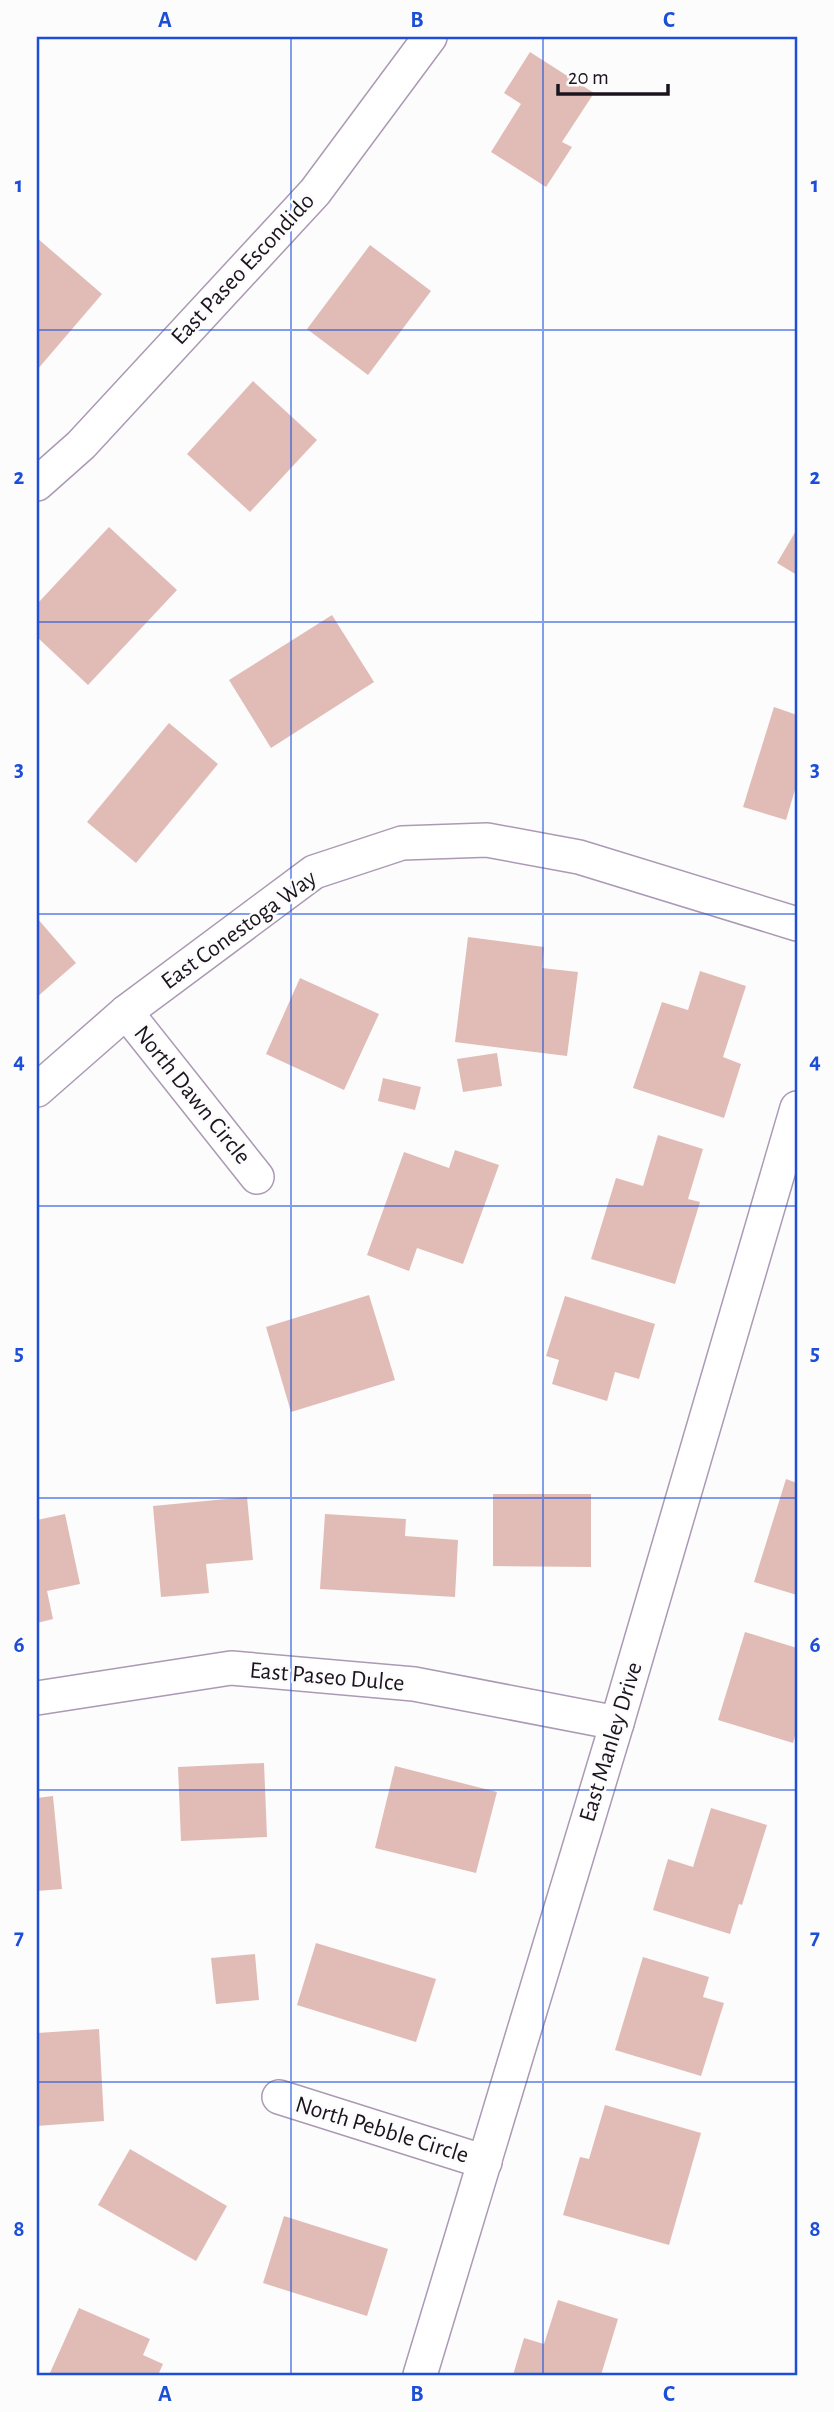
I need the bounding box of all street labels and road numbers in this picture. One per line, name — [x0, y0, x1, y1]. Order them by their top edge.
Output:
street label: East Paseo Escondido — [167, 189, 319, 349]
street label: East Conestoga Way — [157, 866, 321, 994]
street label: North Dawn Circle — [129, 1021, 255, 1169]
street label: East Paseo Dulce — [249, 1658, 405, 1696]
street label: East Manley Drive — [575, 1659, 647, 1825]
street label: North Pebble Circle — [293, 2092, 471, 2168]

